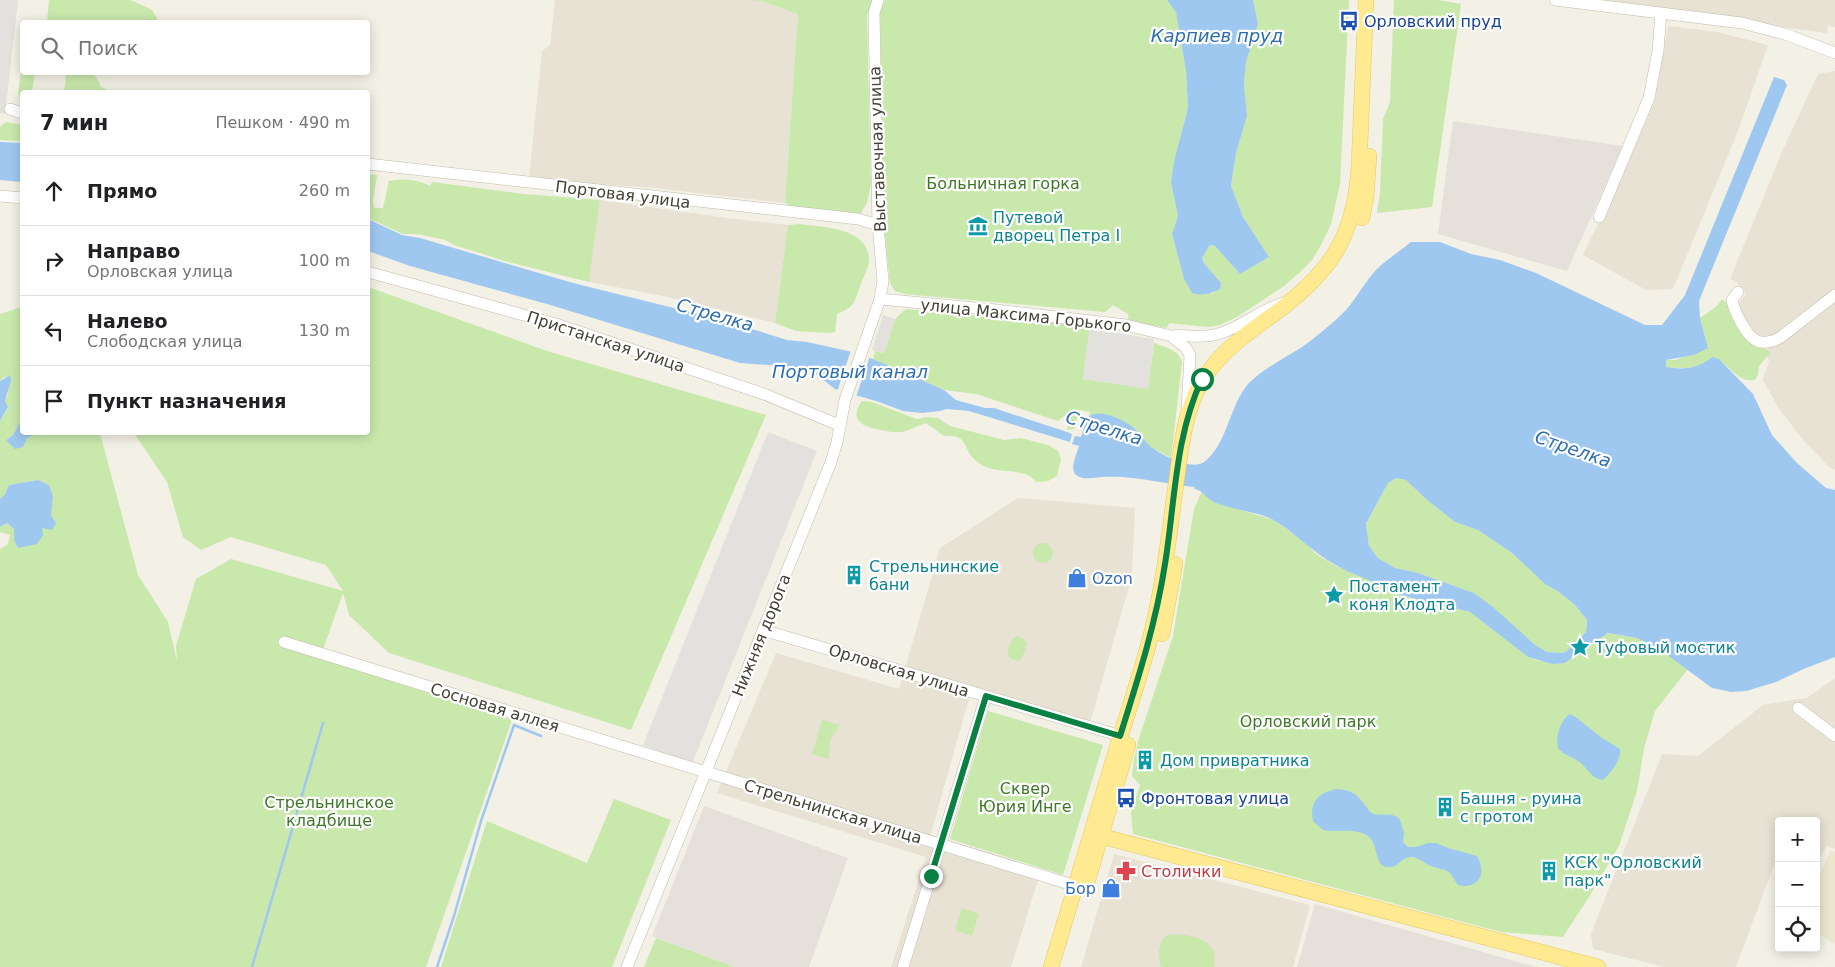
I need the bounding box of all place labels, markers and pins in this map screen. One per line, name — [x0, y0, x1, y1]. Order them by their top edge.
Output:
bus stop icon: Орловский пруд — [1338, 10, 1360, 32]
place label: Орловский пруд — [1364, 12, 1502, 31]
place label: Путевой дворец Петра I — [993, 208, 1120, 245]
museum icon: Путевой дворец Петра I — [967, 215, 989, 237]
place label: Стрельнинские бани — [869, 557, 999, 594]
building icon: Стрельнинские бани — [843, 564, 865, 586]
shop icon: Ozon — [1066, 567, 1088, 589]
place label: Ozon — [1092, 569, 1133, 588]
place label: Постамент коня Клодта — [1349, 577, 1455, 614]
place icon: Постамент коня Клодта — [1323, 584, 1345, 606]
place icon: Туфовый мостик — [1569, 636, 1591, 658]
place label: Туфовый мостик — [1594, 638, 1736, 657]
building icon: Дом привратника — [1134, 749, 1156, 771]
place label: Дом привратника — [1160, 751, 1310, 770]
bus stop icon: Фронтовая улица — [1115, 787, 1137, 809]
place label: Фронтовая улица — [1141, 789, 1289, 808]
place label: Башня - руина с гротом — [1460, 789, 1582, 826]
building icon: Башня - руина с гротом — [1434, 796, 1456, 818]
place label: КСК "Орловский парк" — [1564, 853, 1702, 890]
pharmacy icon: Столички — [1115, 860, 1137, 882]
building icon: КСК "Орловский парк" — [1538, 860, 1560, 882]
place label: Столички — [1141, 862, 1221, 881]
shop icon: Бор — [1100, 877, 1122, 899]
place label: Бор — [1065, 879, 1096, 898]

